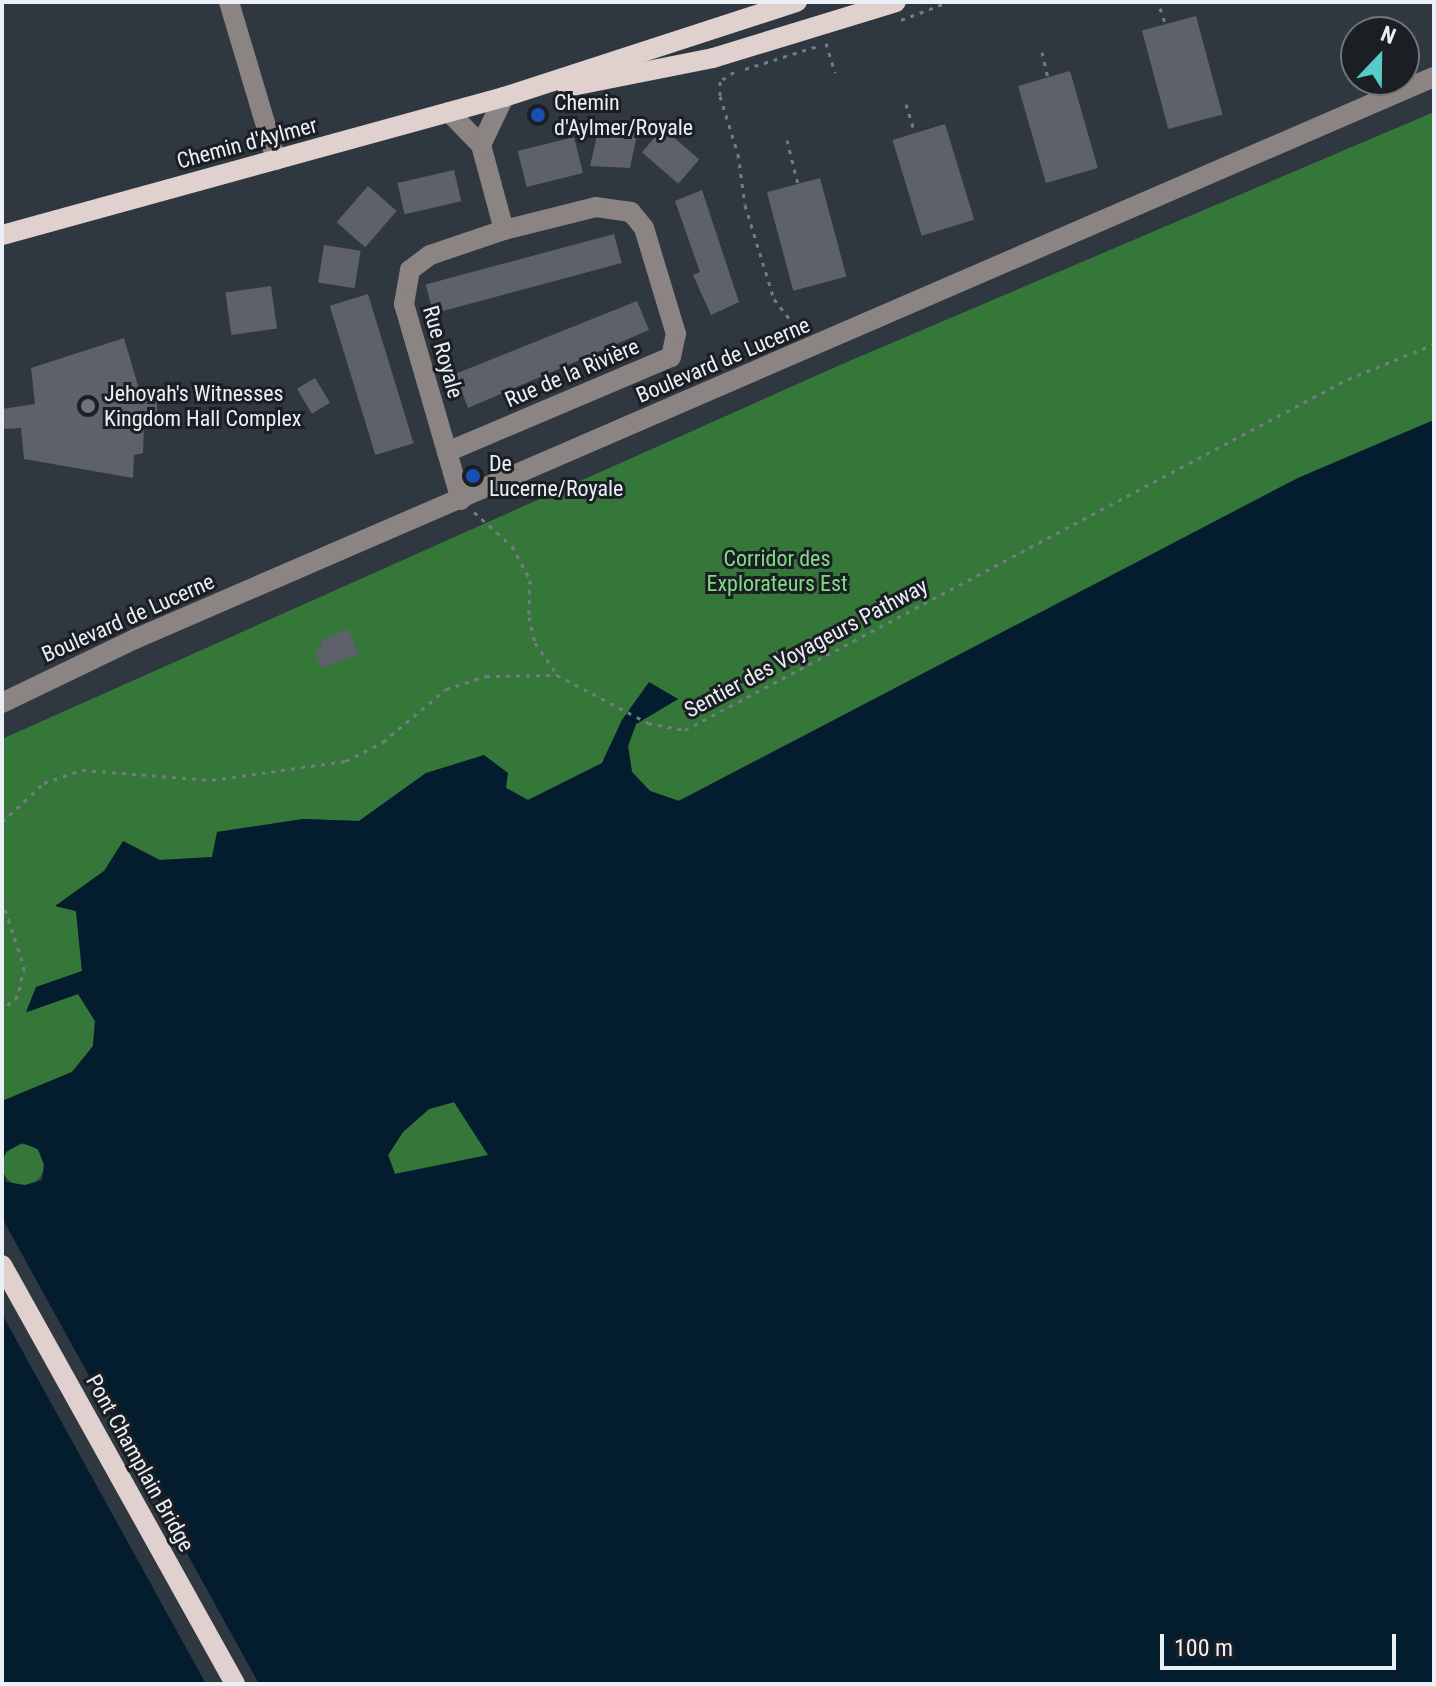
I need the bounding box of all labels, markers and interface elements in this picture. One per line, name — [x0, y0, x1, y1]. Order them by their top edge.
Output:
north arrow — [1340, 16, 1420, 96]
text: N — [1377, 21, 1399, 49]
place label: Chemin d'Aylmer/Royale — [554, 89, 693, 140]
marker: Chemin d'Aylmer/Royale — [529, 106, 547, 124]
street label: Chemin d'Aylmer — [174, 112, 320, 174]
street label: Rue Royale — [417, 303, 469, 401]
street label: Boulevard de Lucerne — [632, 311, 814, 409]
street label: Rue de la Rivière — [501, 333, 643, 413]
place label: Jehovah's Witnesses Kingdom Hall Complex — [104, 380, 301, 432]
marker: Jehovah's Witnesses Kingdom Hall Complex — [79, 397, 97, 415]
place label: De Lucerne/Royale — [489, 450, 623, 502]
marker: De Lucerne/Royale — [464, 467, 482, 485]
park label: Corridor des Explorateurs Est — [706, 545, 848, 596]
street label: Boulevard de Lucerne — [38, 568, 218, 668]
street label: Sentier des Voyageurs Pathway — [680, 573, 932, 723]
street label: Pont Champlain Bridge — [80, 1370, 200, 1556]
scale bar — [1164, 1618, 1400, 1668]
text: 100 m — [1174, 1634, 1233, 1662]

